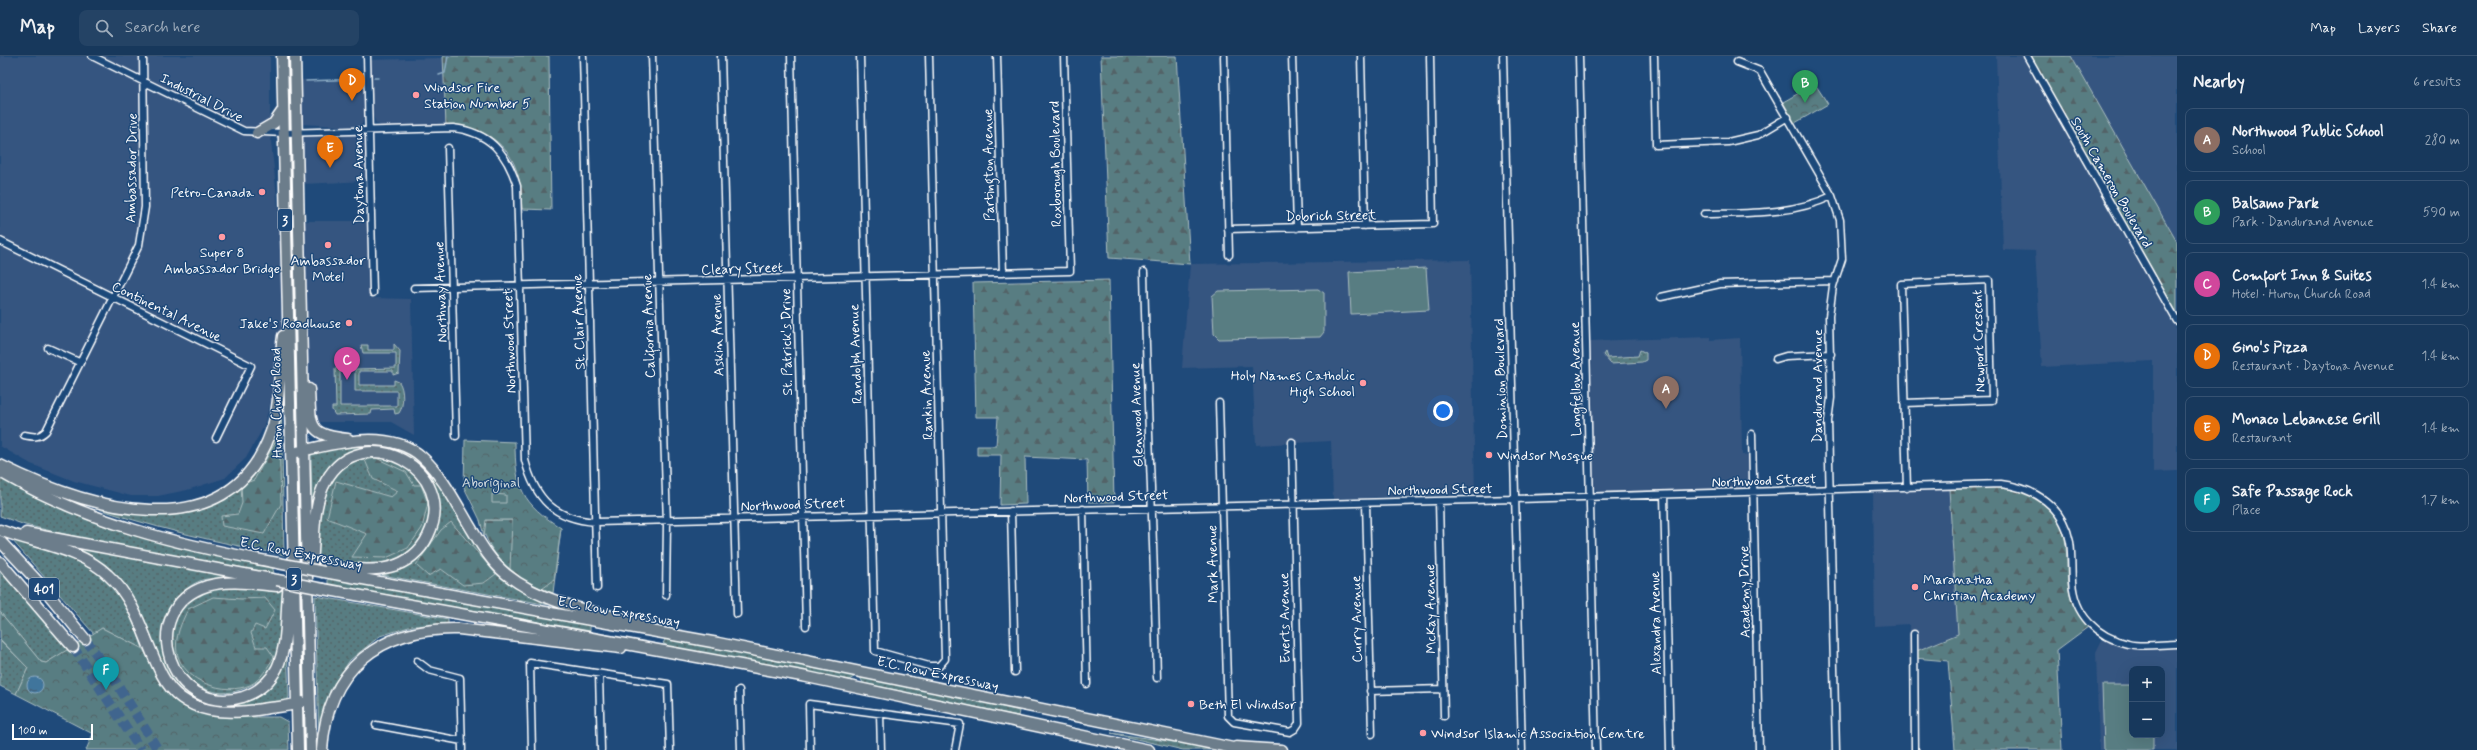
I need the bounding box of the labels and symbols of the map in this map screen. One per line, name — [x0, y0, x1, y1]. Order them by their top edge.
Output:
pin: D — [339, 68, 365, 101]
street label: Industrial Drive — [157, 69, 246, 126]
pin: B — [1792, 70, 1818, 103]
place label: Windsor Fire Station Number 5 — [424, 79, 530, 113]
marker: Windsor Fire Station Number 5 — [411, 90, 421, 100]
street label: Roxborough Boulevard — [1046, 101, 1066, 227]
street label: Partington Avenue — [979, 108, 1001, 221]
street label: Ambassador Drive — [122, 113, 142, 223]
street label: South Cameron Boulevard — [2066, 114, 2156, 251]
street label: Daytona Avenue — [349, 125, 369, 224]
pin: E — [317, 135, 343, 168]
place label: Petro-Canada — [170, 184, 255, 202]
marker: Petro-Canada — [257, 187, 267, 197]
street label: Dobrich Street — [1285, 206, 1377, 226]
road number: 3 — [278, 209, 292, 231]
marker: Super 8 Ambassador Bridge — [217, 232, 227, 242]
marker: Ambassador Motel — [323, 240, 333, 250]
street label: Northway Avenue — [430, 241, 452, 343]
place label: Super 8 Ambassador Bridge — [164, 244, 280, 278]
place label: Ambassador Motel — [290, 252, 366, 286]
street label: Cleary Street — [701, 259, 783, 279]
street label: St. Clair Avenue — [568, 273, 590, 370]
street label: California Avenue — [638, 273, 662, 378]
street label: Continental Avenue — [109, 277, 225, 346]
street label: Northwood Street — [499, 288, 521, 394]
street label: St. Patrick's Drive — [777, 288, 797, 396]
street label: Newport Crescent — [1968, 289, 1990, 393]
street label: Askin Avenue — [708, 293, 728, 377]
street label: Randolph Avenue — [845, 304, 867, 404]
place label: Jake's Roadhouse — [239, 315, 341, 333]
marker: Jake's Roadhouse — [344, 318, 354, 328]
street label: Dominion Boulevard — [1490, 318, 1512, 440]
street label: Longfellow Avenue — [1566, 321, 1587, 436]
street label: Dandurand Avenue — [1809, 329, 1827, 443]
pin: C — [334, 347, 360, 380]
street label: Huron Church Road — [267, 348, 287, 458]
street label: Rankin Avenue — [916, 349, 938, 440]
street label: Glenwood Avenue — [1126, 362, 1148, 468]
place label: Holy Names Catholic High School — [1231, 367, 1355, 403]
pin: A — [1653, 376, 1679, 409]
marker: Holy Names Catholic High School — [1358, 378, 1368, 388]
your location — [1433, 401, 1453, 421]
place label: Windsor Mosque — [1497, 447, 1593, 465]
marker: Windsor Mosque — [1484, 450, 1494, 460]
street label: Northwood Street — [1711, 470, 1817, 492]
park label: Aboriginal — [462, 474, 520, 493]
street label: Northwood Street — [1387, 480, 1493, 500]
street label: Northwood Street — [1063, 486, 1169, 508]
street label: Northwood Street — [740, 494, 846, 516]
street label: Mark Avenue — [1203, 525, 1223, 603]
street label: E.C. Row Expressway — [238, 533, 363, 575]
street label: Academy Drive — [1735, 546, 1755, 638]
street label: McKay Avenue — [1421, 564, 1441, 654]
road number: 3 — [287, 568, 301, 590]
street label: Alexandra Avenue — [1646, 571, 1666, 675]
place label: Maranatha Christian Academy — [1923, 571, 2035, 605]
street label: Everts Avenue — [1275, 572, 1295, 664]
street label: Curry Avenue — [1347, 575, 1367, 663]
road number: 401 — [29, 578, 59, 600]
marker: Maranatha Christian Academy — [1910, 582, 1920, 592]
street label: E.C. Row Expressway — [556, 592, 681, 632]
street label: E.C. Row Expressway — [875, 652, 1000, 696]
pin: F — [93, 657, 119, 690]
place label: Beth El Windsor — [1199, 696, 1297, 714]
marker: Beth El Windsor — [1186, 699, 1196, 709]
scale bar — [12, 722, 93, 741]
place label: Windsor Islamic Association Centre — [1431, 725, 1645, 743]
marker: Windsor Islamic Association Centre — [1418, 728, 1428, 738]

